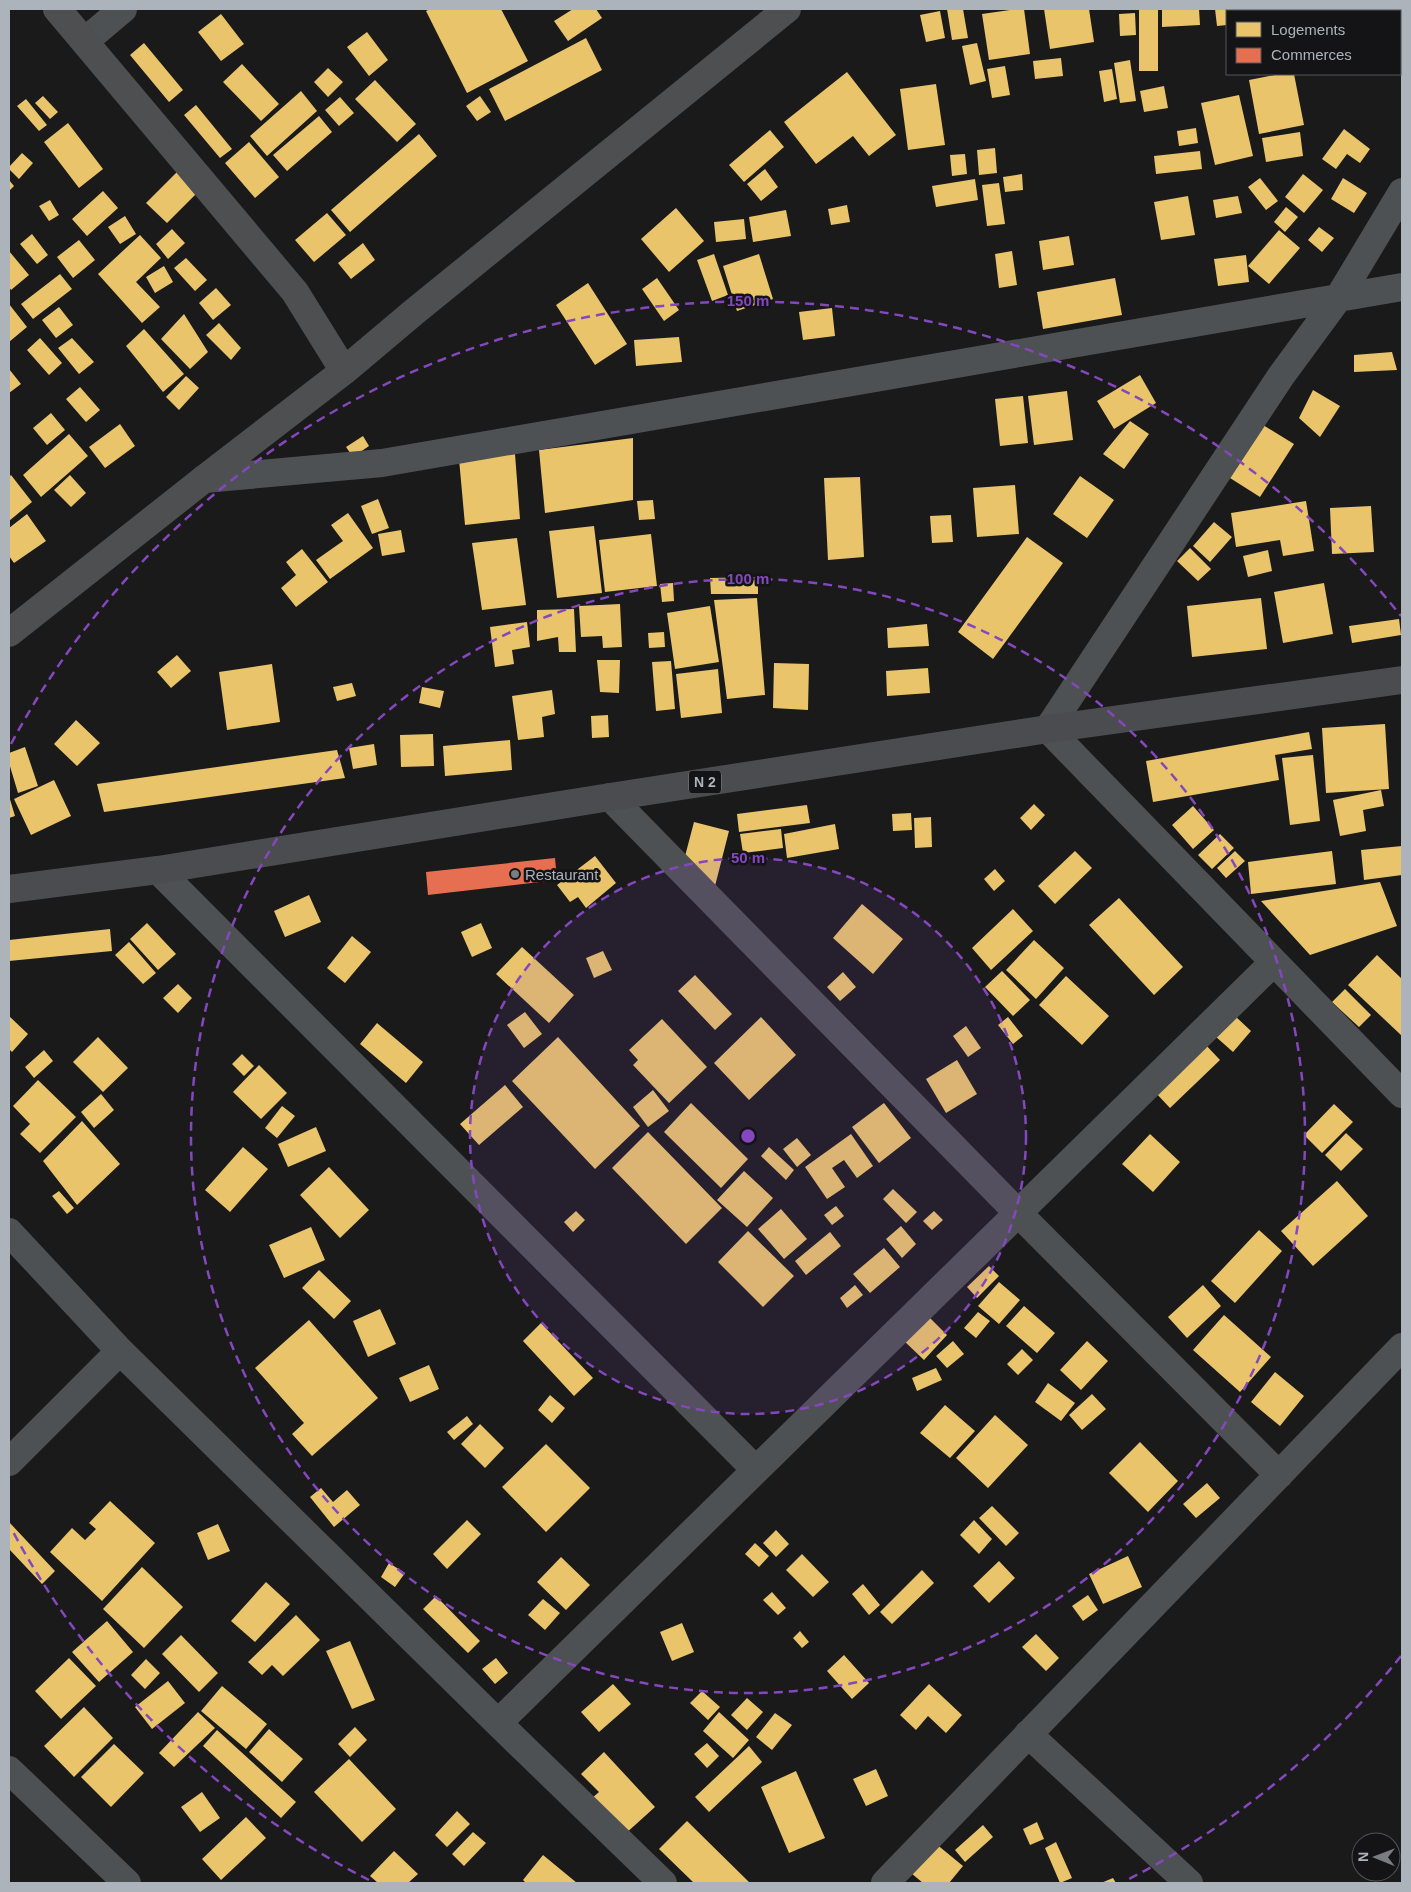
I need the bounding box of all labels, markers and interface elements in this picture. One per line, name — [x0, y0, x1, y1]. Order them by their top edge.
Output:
legend — [1226, 10, 1401, 75]
text: Logements — [1271, 21, 1345, 38]
text: Commerces — [1271, 46, 1352, 63]
text: 150 m — [727, 292, 769, 309]
text: 100 m — [727, 570, 769, 587]
road number: N 2 — [689, 770, 721, 794]
text: 50 m — [731, 849, 765, 866]
place label: Restaurant — [525, 866, 599, 883]
marker: Restaurant — [509, 868, 521, 880]
centre of rings — [739, 1127, 757, 1145]
north arrow — [1351, 1832, 1401, 1882]
text: N — [1355, 1852, 1371, 1862]

